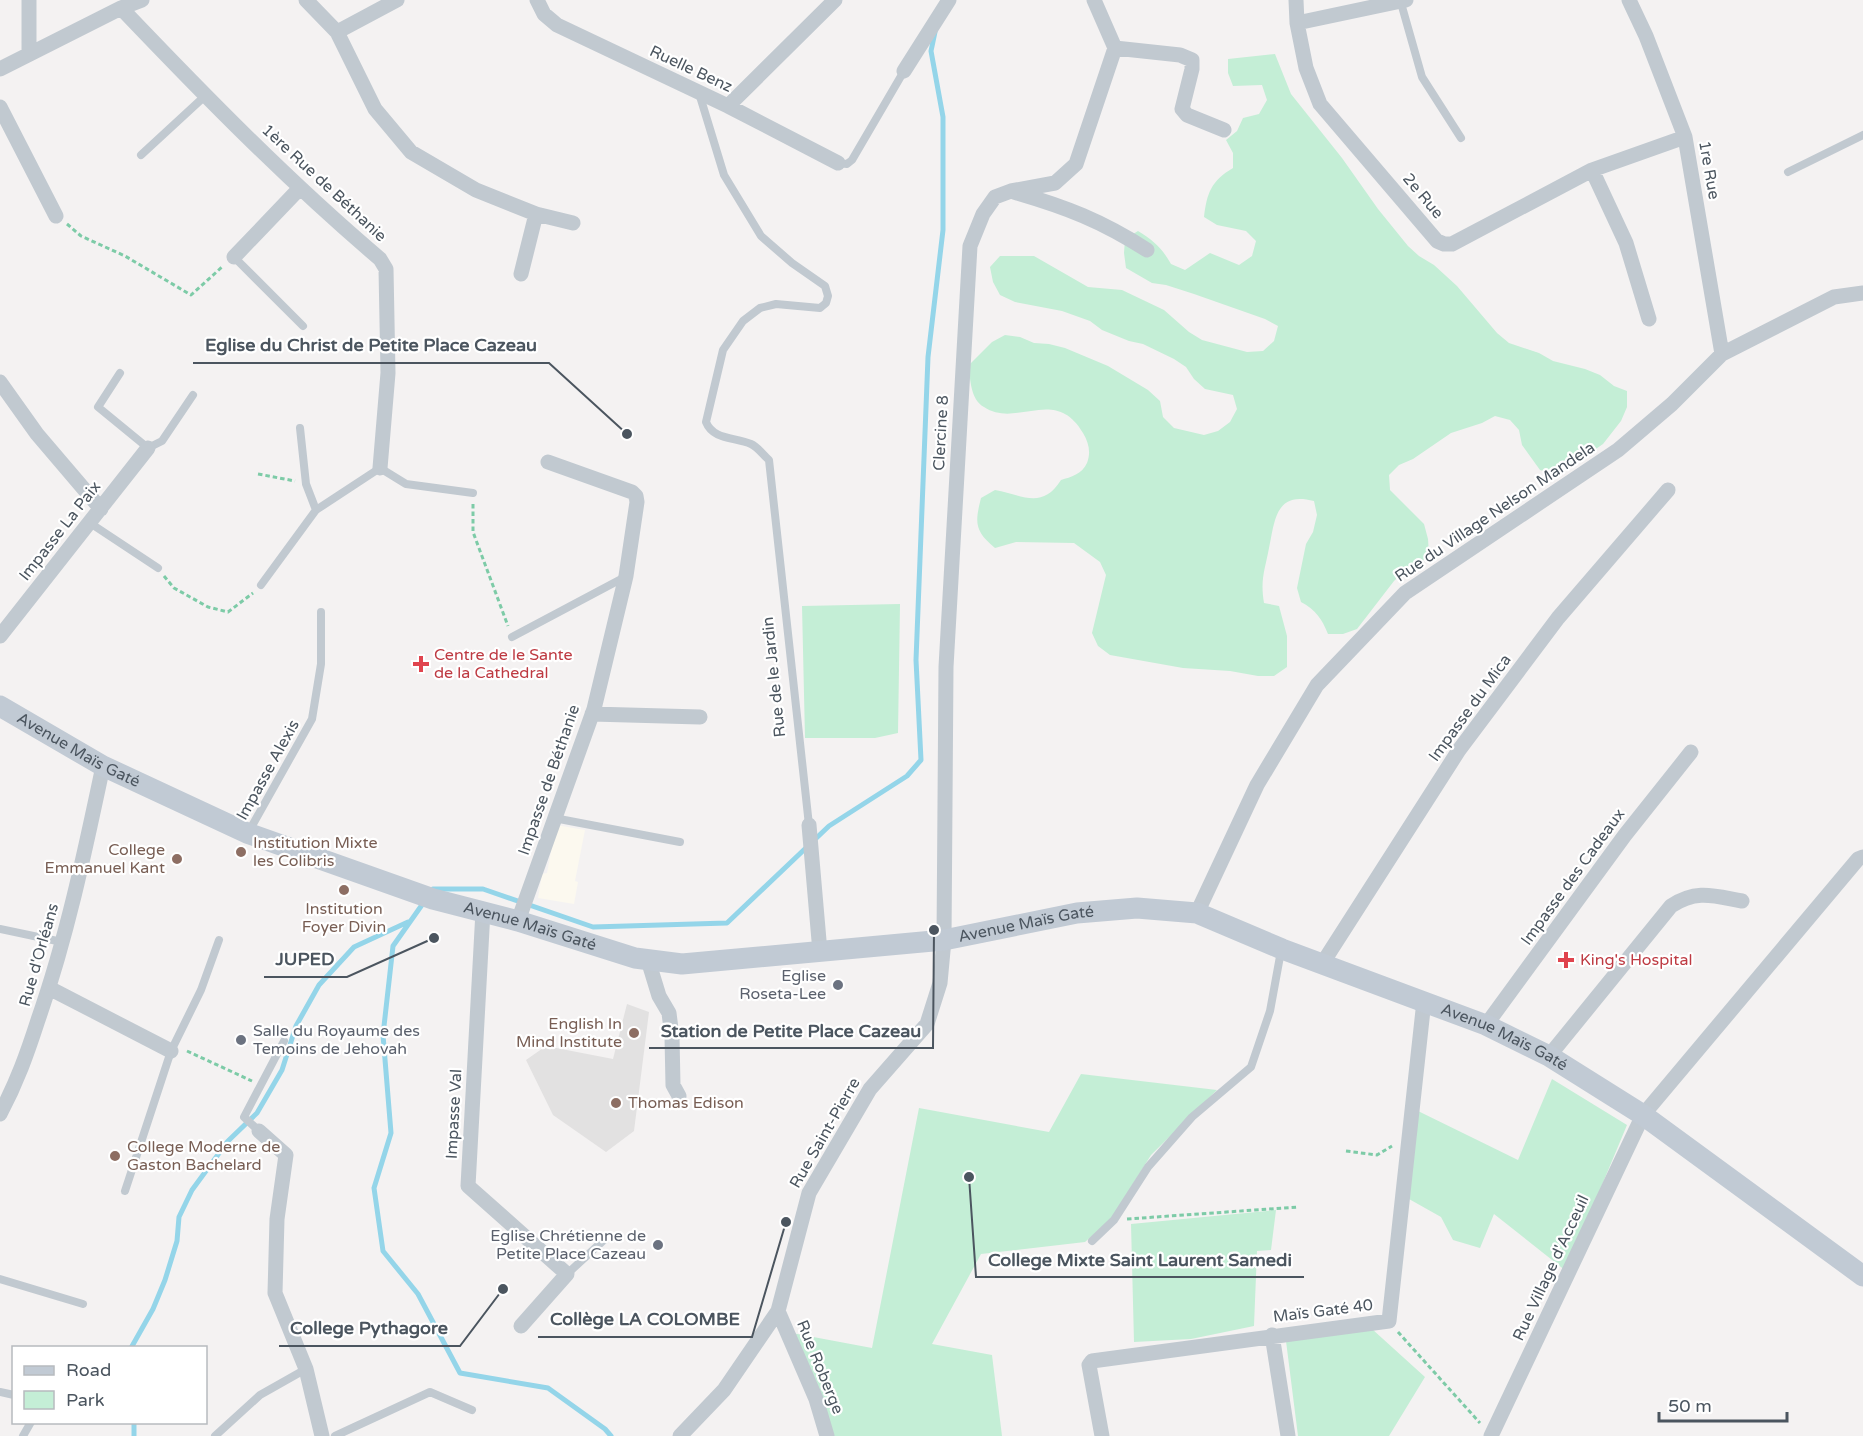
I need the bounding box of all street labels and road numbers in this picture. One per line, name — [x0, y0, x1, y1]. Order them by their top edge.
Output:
street label: Ruelle Benz — [646, 41, 736, 97]
street label: 1ère Rue de Béthanie — [257, 120, 391, 246]
street label: 1re Rue — [1694, 139, 1724, 201]
street label: 2e Rue — [1398, 169, 1448, 223]
street label: Clercine 8 — [929, 395, 953, 471]
street label: Rue du Village Nelson Mandela — [1391, 437, 1599, 587]
street label: Impasse La Paix — [15, 477, 105, 585]
street label: Rue de le Jardin — [758, 616, 790, 738]
street label: Impasse du Mica — [1424, 651, 1516, 765]
street label: Impasse de Béthanie — [514, 702, 584, 858]
street label: Avenue Maïs Gaté — [13, 708, 143, 792]
street label: Impasse Alexis — [232, 716, 304, 824]
street label: Impasse des Cadeaux — [1517, 805, 1629, 949]
street label: Avenue Maïs Gaté — [461, 897, 599, 955]
street label: Rue d'Orléans — [15, 901, 63, 1009]
street label: Avenue Maïs Gaté — [956, 902, 1095, 947]
street label: Avenue Maïs Gaté — [1438, 999, 1571, 1075]
street label: Impasse Val — [442, 1069, 466, 1159]
street label: Rue Saint-Pierre — [785, 1074, 865, 1192]
street label: Rue Village d'Acceuil — [1508, 1192, 1594, 1344]
street label: Maïs Gaté 40 — [1272, 1295, 1374, 1327]
street label: Rue Roberge — [792, 1317, 848, 1417]

